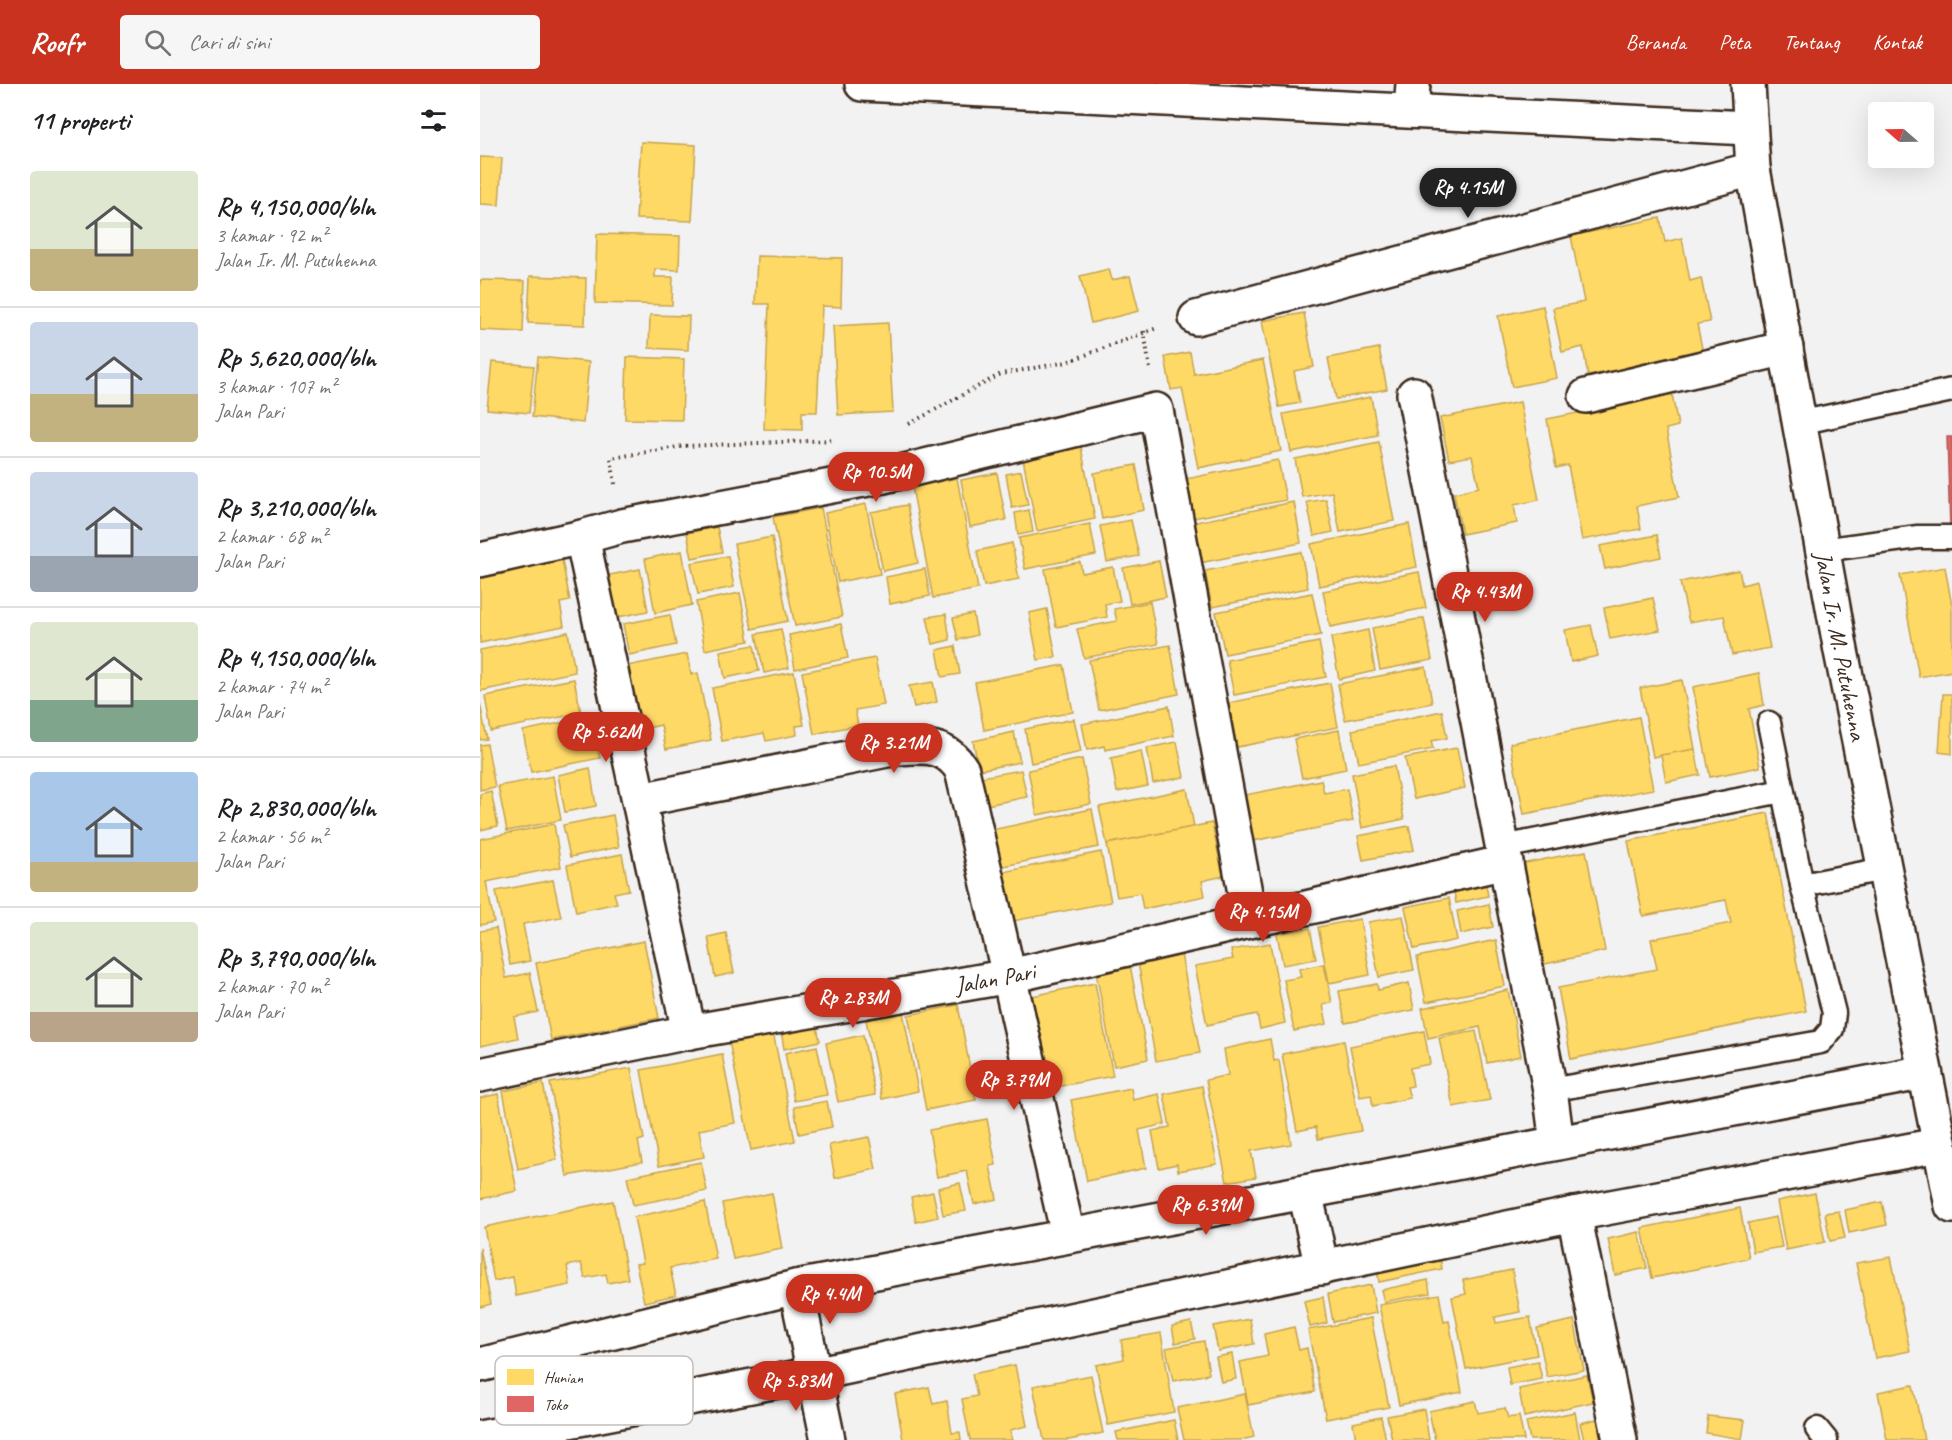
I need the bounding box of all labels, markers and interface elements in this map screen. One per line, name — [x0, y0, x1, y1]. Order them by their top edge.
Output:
search box — [120, 15, 540, 69]
text: Roofr — [30, 25, 84, 60]
icon: search — [141, 26, 174, 59]
text: Cari di sini — [189, 28, 270, 56]
text: Beranda — [1626, 29, 1686, 55]
text: Peta — [1719, 29, 1750, 55]
text: Tentang — [1783, 29, 1840, 55]
text: Kontak — [1873, 29, 1922, 55]
north arrow — [1868, 102, 1934, 168]
map controls — [1868, 102, 1934, 168]
text: 11 properti — [30, 104, 130, 137]
icon: filters — [417, 104, 450, 137]
pin: Rp 4.15M — [1406, 168, 1530, 219]
text: Rp 4.15M — [1434, 175, 1502, 200]
text: Rp 4,150,000/bln — [216, 190, 375, 223]
icon: home — [78, 195, 150, 267]
text: 3 kamar · 92 m² — [216, 223, 327, 248]
text: Jalan Ir. M. Putuhenna — [216, 248, 376, 273]
text: Rp 5,620,000/bln — [216, 341, 376, 374]
icon: home — [78, 346, 150, 418]
text: 3 kamar · 107 m² — [216, 374, 336, 399]
text: Jalan Pari — [216, 399, 283, 424]
pin: Rp 10.5M — [814, 452, 938, 503]
text: Rp 10.5M — [842, 459, 910, 484]
text: Rp 3,210,000/bln — [216, 491, 376, 524]
icon: home — [78, 496, 150, 568]
text: 2 kamar · 68 m² — [216, 524, 327, 549]
street label: Jalan Ir. M. Putuhenna — [1808, 548, 1874, 744]
text: Jalan Pari — [216, 549, 283, 574]
pin: Rp 4.43M — [1423, 572, 1547, 623]
text: Rp 4.43M — [1450, 579, 1520, 604]
text: Rp 4,150,000/bln — [216, 641, 375, 674]
icon: home — [78, 646, 150, 718]
text: 2 kamar · 74 m² — [216, 674, 327, 699]
text: Jalan Pari — [216, 699, 283, 724]
pin: Rp 5.62M — [544, 712, 668, 763]
text: Rp 5.62M — [571, 719, 641, 744]
pin: Rp 3.21M — [832, 723, 956, 774]
text: Rp 3.21M — [859, 730, 929, 755]
text: Rp 2,830,000/bln — [216, 791, 376, 824]
icon: home — [78, 796, 150, 868]
text: 2 kamar · 56 m² — [216, 824, 327, 849]
text: Jalan Pari — [216, 849, 283, 874]
pin: Rp 4.15M — [1201, 892, 1325, 943]
text: Rp 4.15M — [1229, 899, 1297, 924]
text: Rp 3,790,000/bln — [216, 941, 375, 974]
icon: home — [78, 946, 150, 1018]
street label: Jalan Pari — [952, 955, 1040, 1001]
text: 2 kamar · 70 m² — [216, 974, 327, 999]
pin: Rp 2.83M — [791, 978, 915, 1029]
text: Rp 2.83M — [818, 985, 888, 1010]
text: Jalan Pari — [216, 999, 283, 1024]
pin: Rp 3.79M — [952, 1060, 1076, 1111]
text: Rp 3.79M — [980, 1067, 1048, 1092]
pin: Rp 6.39M — [1144, 1185, 1268, 1236]
text: Rp 6.39M — [1171, 1192, 1241, 1217]
pin: Rp 4.4M — [775, 1274, 885, 1325]
text: Rp 4.4M — [800, 1281, 860, 1306]
legend — [495, 1356, 693, 1425]
pin: Rp 5.83M — [734, 1361, 858, 1412]
text: Hunian — [544, 1368, 584, 1388]
text: Rp 5.83M — [762, 1368, 830, 1393]
text: Toko — [544, 1395, 569, 1415]

